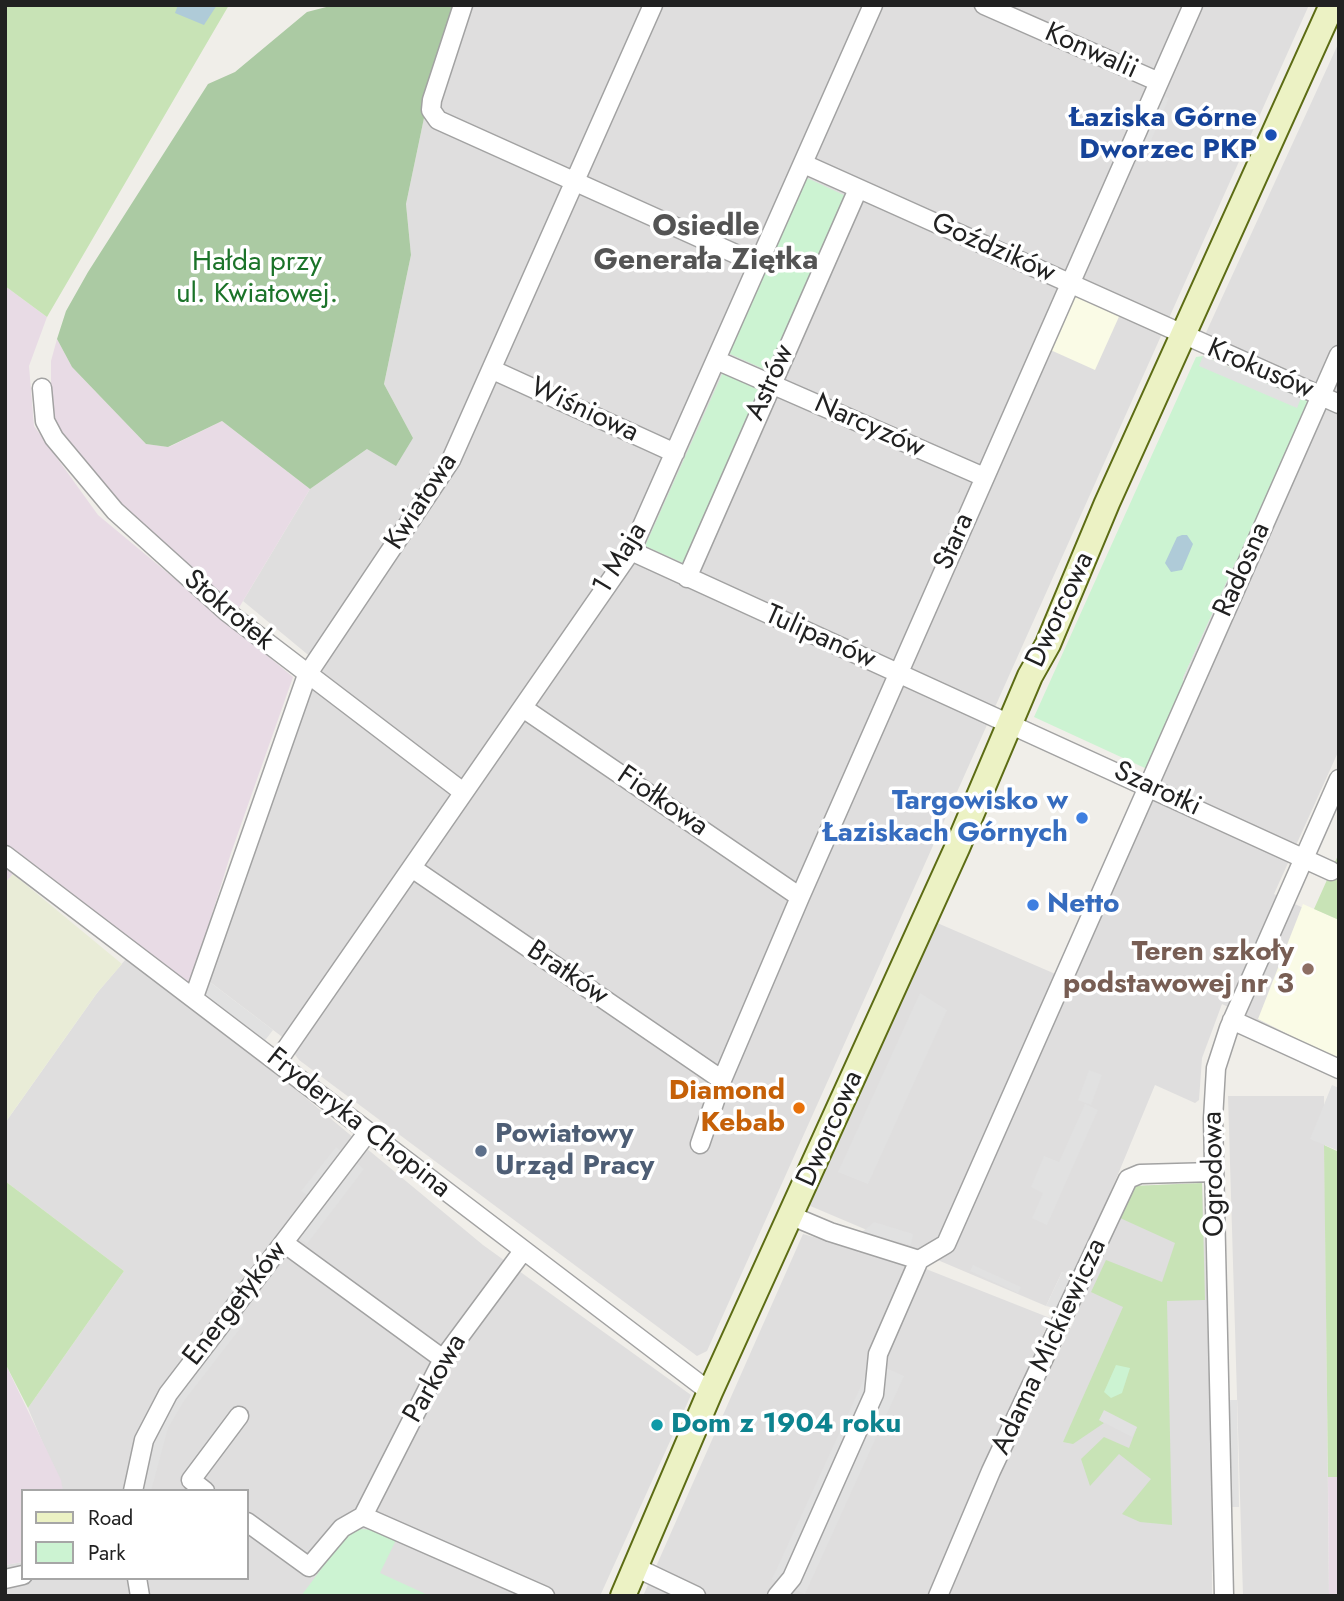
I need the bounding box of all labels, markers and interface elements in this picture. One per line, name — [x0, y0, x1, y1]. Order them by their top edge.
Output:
street label: Konwalii — [1039, 17, 1143, 87]
place label: Łaziska Górne Dworzec PKP — [1069, 102, 1257, 168]
marker: Łaziska Górne Dworzec PKP — [1263, 127, 1279, 143]
street label: Goździków — [926, 207, 1060, 291]
district label: Osiedle Generała Ziętka — [594, 210, 818, 280]
park label: Hałda przy ul. Kwiatowej. — [176, 246, 338, 312]
street label: Krokusów — [1202, 333, 1318, 407]
street label: Astrów — [739, 340, 803, 426]
street label: Wiśniowa — [524, 371, 644, 451]
street label: Narcyzów — [809, 388, 929, 466]
street label: Kwiatowa — [378, 447, 466, 557]
street label: Stara — [928, 508, 982, 576]
street label: 1 Maja — [587, 517, 655, 601]
street label: Radosna — [1207, 518, 1279, 622]
street label: Dworcowa — [1020, 547, 1102, 673]
street label: Stokrotek — [176, 564, 280, 658]
street label: Tulipanów — [760, 599, 880, 677]
street label: Szarotki — [1108, 755, 1206, 825]
street label: Fiołkowa — [610, 759, 714, 845]
place label: Targowisko w Łaziskach Górnych — [823, 785, 1068, 851]
marker: Targowisko w Łaziskach Górnych — [1074, 810, 1090, 826]
place label: Netto — [1047, 888, 1120, 922]
marker: Netto — [1025, 897, 1041, 913]
street label: Bratków — [520, 935, 614, 1013]
place label: Teren szkoły podstawowej nr 3 — [1063, 936, 1294, 1002]
marker: Teren szkoły podstawowej nr 3 — [1300, 961, 1316, 977]
street label: Fryderyka Chopina — [259, 1042, 457, 1206]
street label: Dworcowa — [791, 1066, 871, 1192]
place label: Diamond Kebab — [669, 1075, 785, 1141]
marker: Diamond Kebab — [791, 1100, 807, 1116]
street label: Ogrodowa — [1197, 1111, 1233, 1237]
place label: Powiatowy Urząd Pracy — [495, 1118, 654, 1184]
marker: Powiatowy Urząd Pracy — [473, 1143, 489, 1159]
street label: Adama Mickiewicza — [985, 1234, 1115, 1460]
street label: Energetyków — [177, 1235, 295, 1373]
street label: Parkowa — [397, 1329, 475, 1429]
place label: Dom z 1904 roku — [671, 1408, 901, 1442]
marker: Dom z 1904 roku — [649, 1417, 665, 1433]
legend — [21, 1489, 248, 1580]
text: Road — [88, 1503, 133, 1533]
text: Park — [88, 1538, 125, 1568]

